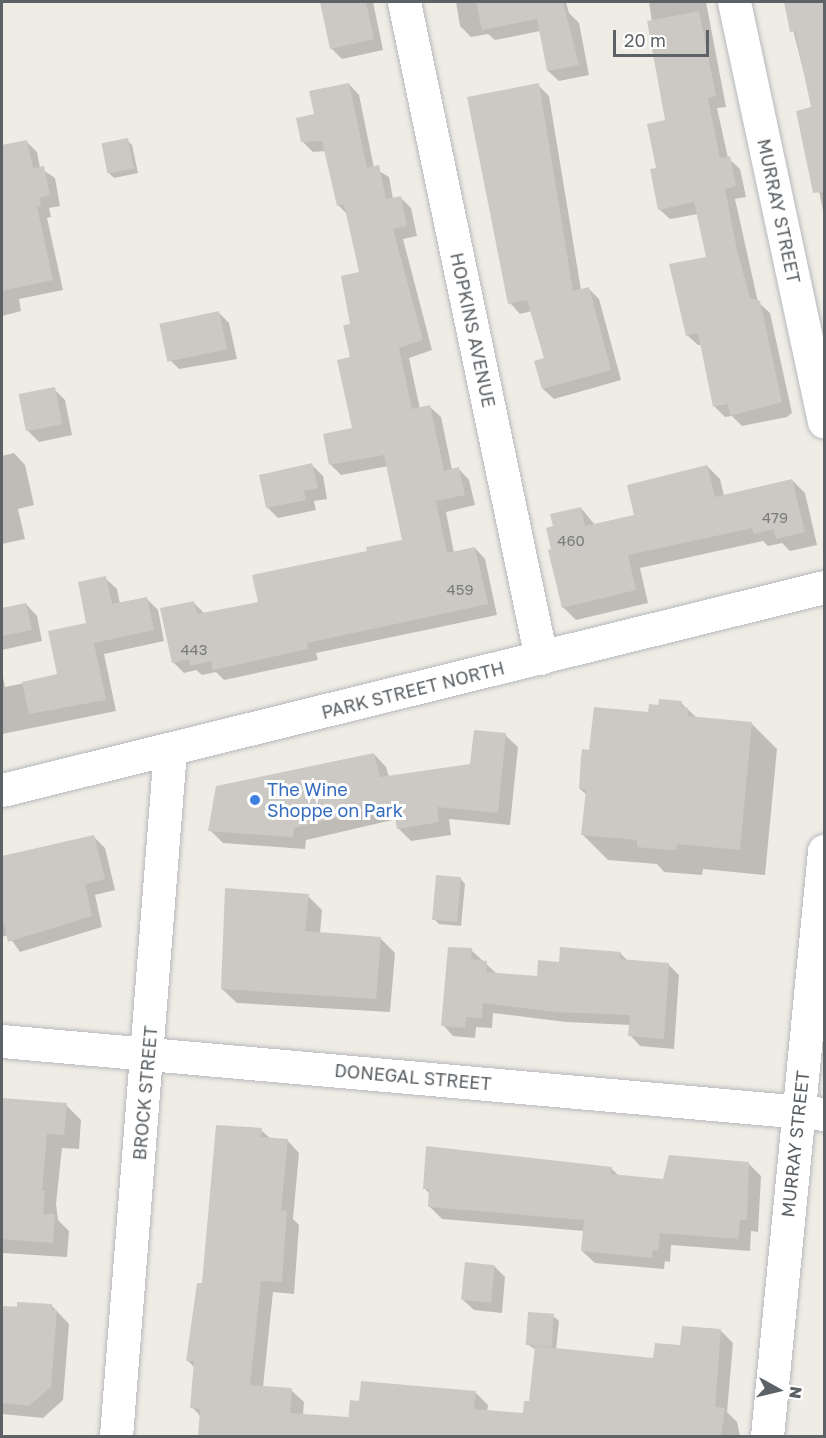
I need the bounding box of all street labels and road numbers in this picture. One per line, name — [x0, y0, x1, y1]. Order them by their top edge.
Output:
street label: MURRAY STREET — [753, 137, 805, 285]
street label: HOPKINS AVENUE — [446, 251, 500, 409]
street label: PARK STREET NORTH — [319, 657, 507, 723]
street label: BROCK STREET — [128, 1025, 162, 1161]
street label: DONEGAL STREET — [334, 1059, 492, 1095]
street label: MURRAY STREET — [777, 1070, 813, 1218]

